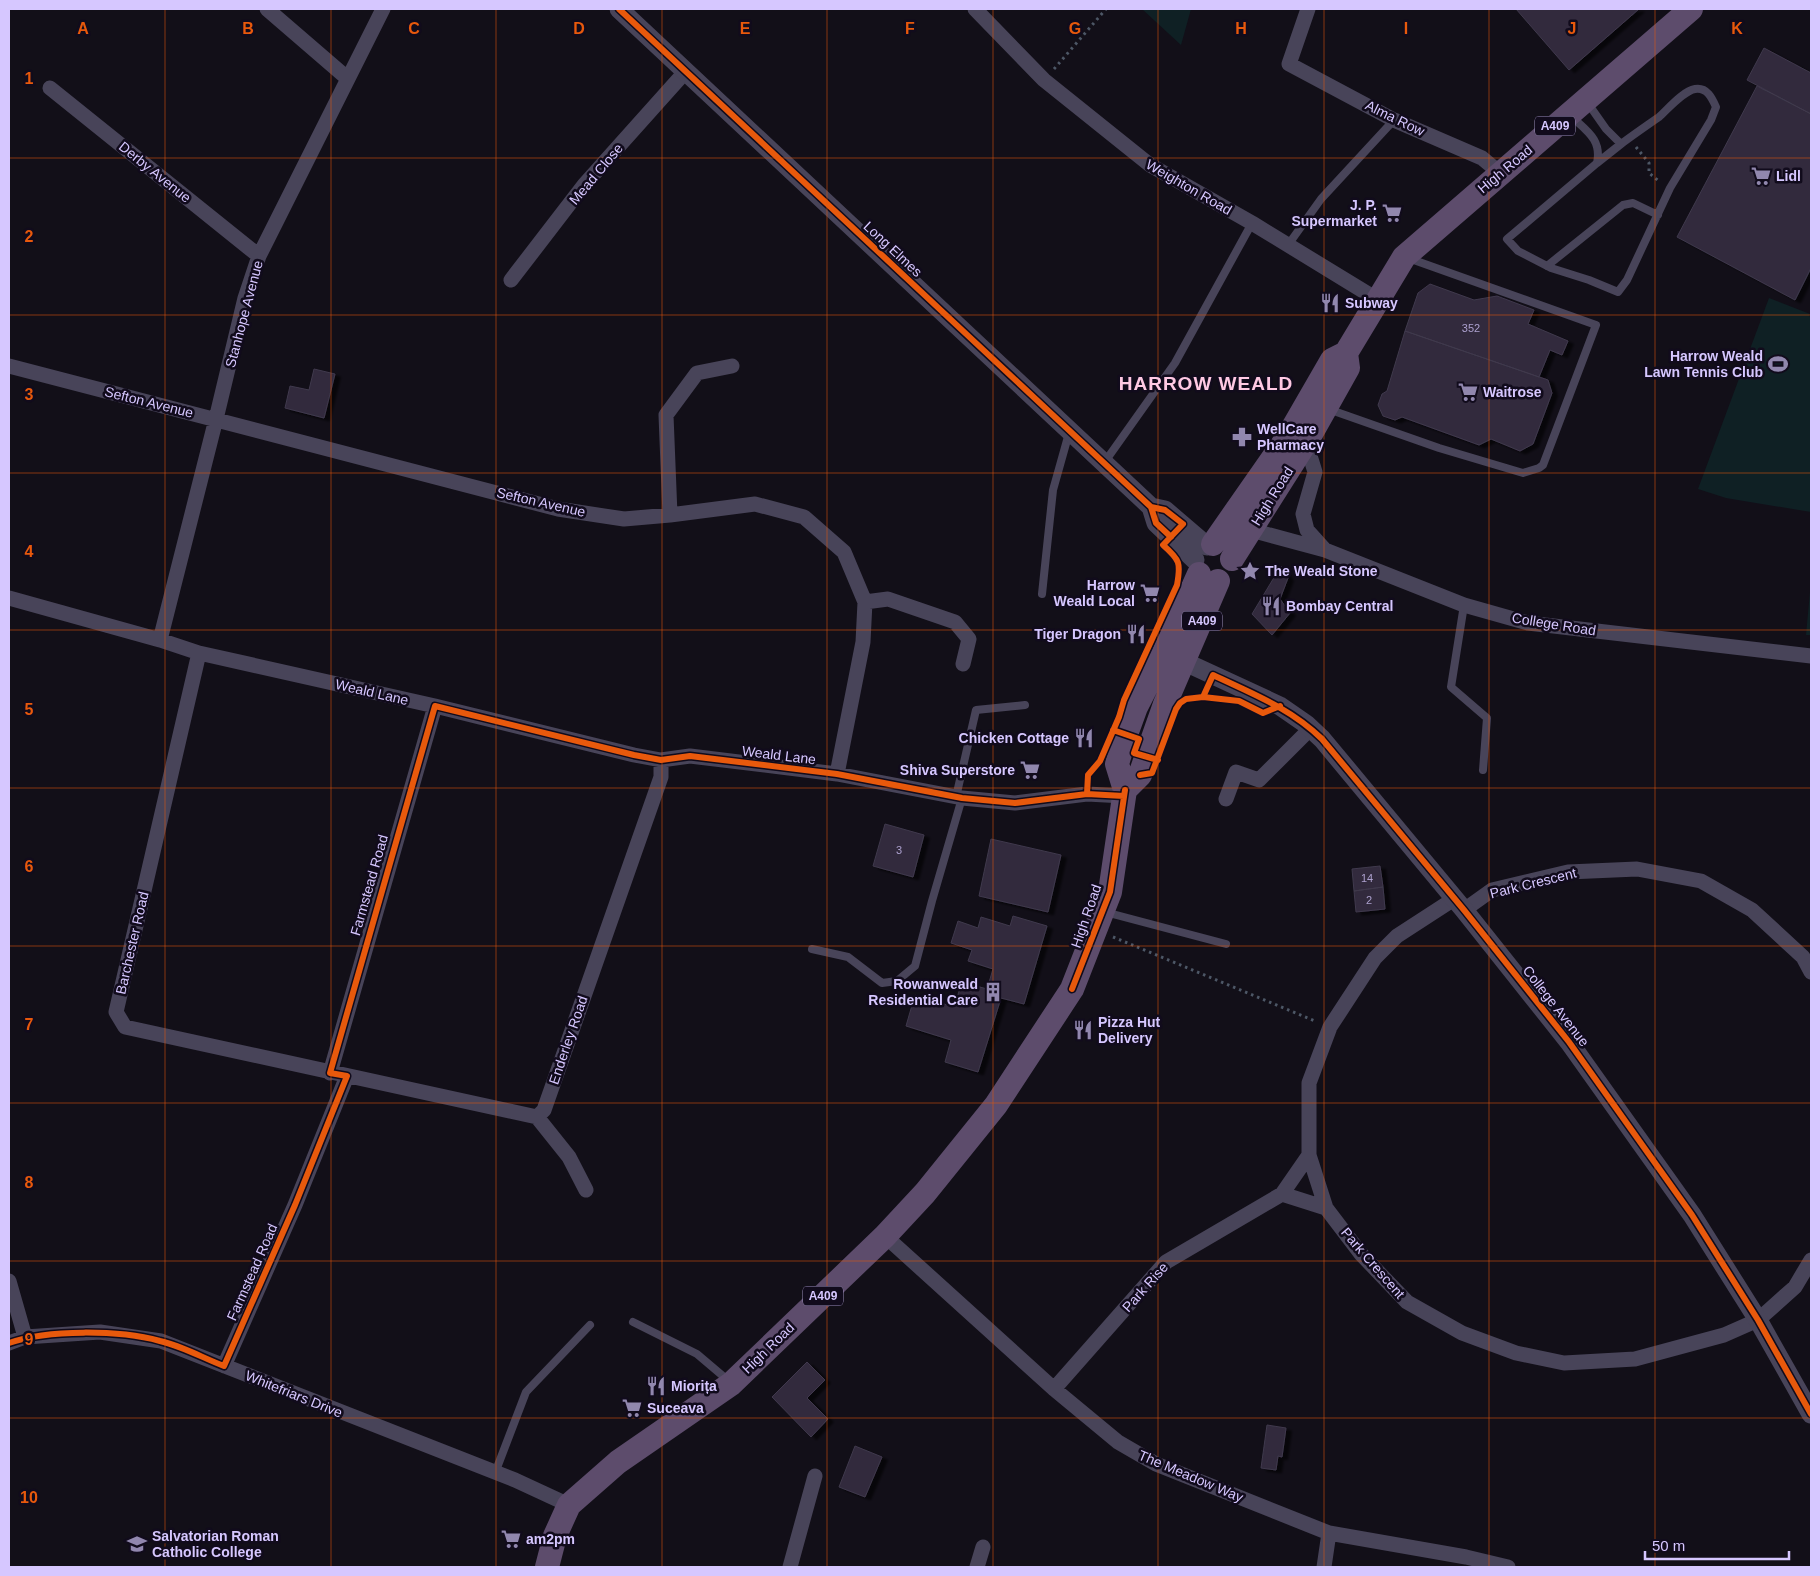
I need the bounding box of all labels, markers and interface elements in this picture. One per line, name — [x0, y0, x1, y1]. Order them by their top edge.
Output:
text: A — [77, 20, 89, 37]
text: B — [242, 20, 254, 37]
text: C — [408, 20, 420, 37]
text: D — [573, 20, 585, 37]
text: E — [740, 20, 751, 37]
text: F — [905, 20, 915, 37]
text: G — [1069, 20, 1081, 37]
text: H — [1235, 20, 1247, 37]
text: I — [1404, 20, 1408, 37]
text: J — [1568, 20, 1576, 37]
text: K — [1731, 20, 1743, 37]
text: 1 — [25, 70, 34, 87]
street label: Alma Row — [1363, 97, 1428, 140]
road number: A409 — [1535, 116, 1575, 136]
street label: Derby Avenue — [116, 138, 194, 206]
street label: Mead Close — [566, 140, 626, 208]
street label: High Road — [1475, 142, 1535, 196]
street label: Weighton Road — [1143, 156, 1235, 218]
supermarket icon: Lidl — [1750, 165, 1772, 187]
place label: Lidl — [1776, 168, 1801, 184]
place label: J. P. Supermarket — [1291, 197, 1377, 229]
supermarket icon: J. P. Supermarket — [1381, 202, 1403, 224]
street label: Long Elmes — [861, 218, 925, 280]
text: 2 — [25, 228, 34, 245]
street label: Stanhope Avenue — [222, 258, 266, 369]
restaurant icon: Subway — [1319, 292, 1341, 314]
place label: Subway — [1345, 295, 1398, 311]
house number: 352 — [1462, 322, 1480, 334]
place label: Harrow Weald Lawn Tennis Club — [1644, 348, 1763, 380]
sports icon: Harrow Weald Lawn Tennis Club — [1767, 353, 1789, 375]
district label: HARROW WEALD — [1119, 373, 1293, 394]
supermarket icon: Waitrose — [1457, 381, 1479, 403]
street label: Sefton Avenue — [103, 383, 195, 421]
place label: Waitrose — [1483, 384, 1542, 400]
text: 3 — [25, 386, 34, 403]
place label: WellCare Pharmacy — [1257, 421, 1324, 453]
pharmacy icon: WellCare Pharmacy — [1231, 426, 1253, 448]
street label: High Road — [1248, 464, 1296, 528]
street label: Sefton Avenue — [495, 484, 587, 520]
text: 4 — [25, 543, 34, 560]
place icon: The Weald Stone — [1239, 560, 1261, 582]
place label: The Weald Stone — [1265, 563, 1378, 579]
place label: Harrow Weald Local — [1054, 577, 1135, 609]
supermarket icon: Harrow Weald Local — [1139, 582, 1161, 604]
restaurant icon: Bombay Central — [1260, 595, 1282, 617]
place label: Bombay Central — [1286, 598, 1393, 614]
street label: College Road — [1511, 609, 1597, 639]
road number: A409 — [1182, 612, 1222, 630]
restaurant icon: Tiger Dragon — [1125, 623, 1147, 645]
place label: Tiger Dragon — [1034, 626, 1121, 642]
street label: Weald Lane — [334, 676, 410, 708]
text: 5 — [25, 701, 34, 718]
restaurant icon: Chicken Cottage — [1073, 727, 1095, 749]
place label: Chicken Cottage — [959, 730, 1069, 746]
street label: Weald Lane — [741, 743, 817, 768]
supermarket icon: Shiva Superstore — [1019, 759, 1041, 781]
place label: Shiva Superstore — [900, 762, 1015, 778]
street label: Farmstead Road — [347, 833, 391, 937]
house number: 3 — [896, 844, 902, 856]
text: 6 — [25, 858, 34, 875]
street label: Park Crescent — [1488, 864, 1578, 901]
house number: 14 — [1361, 872, 1373, 884]
street label: High Road — [1068, 882, 1104, 950]
street label: Barchester Road — [112, 890, 152, 996]
house number: 2 — [1366, 894, 1372, 906]
street label: College Avenue — [1520, 963, 1593, 1050]
place label: Rowanweald Residential Care — [868, 976, 978, 1008]
building icon: Rowanweald Residential Care — [982, 981, 1004, 1003]
street label: Enderley Road — [545, 994, 591, 1086]
place label: Pizza Hut Delivery — [1098, 1014, 1161, 1046]
text: 7 — [25, 1016, 34, 1033]
restaurant icon: Pizza Hut Delivery — [1072, 1019, 1094, 1041]
text: 8 — [25, 1174, 34, 1191]
street label: Farmstead Road — [223, 1221, 281, 1323]
street label: Park Crescent — [1338, 1224, 1408, 1302]
street label: Park Rise — [1119, 1259, 1171, 1315]
road number: A409 — [803, 1286, 843, 1305]
street label: High Road — [739, 1319, 797, 1377]
text: 9 — [25, 1331, 34, 1348]
street label: Whitefriars Drive — [243, 1367, 345, 1421]
restaurant icon: Miorița — [645, 1375, 667, 1397]
place label: Miorița — [671, 1378, 717, 1394]
supermarket icon: Suceava — [621, 1397, 643, 1419]
place label: Suceava — [647, 1400, 704, 1416]
street label: The Meadow Way — [1136, 1447, 1246, 1505]
text: 10 — [20, 1489, 38, 1506]
place label: Salvatorian Roman Catholic College — [152, 1528, 279, 1560]
supermarket icon: am2pm — [500, 1528, 522, 1550]
scale bar — [1645, 1528, 1789, 1560]
place label: am2pm — [526, 1531, 575, 1547]
school or university icon: Salvatorian Roman Catholic College — [126, 1533, 148, 1555]
text: 50 m — [1652, 1537, 1685, 1554]

